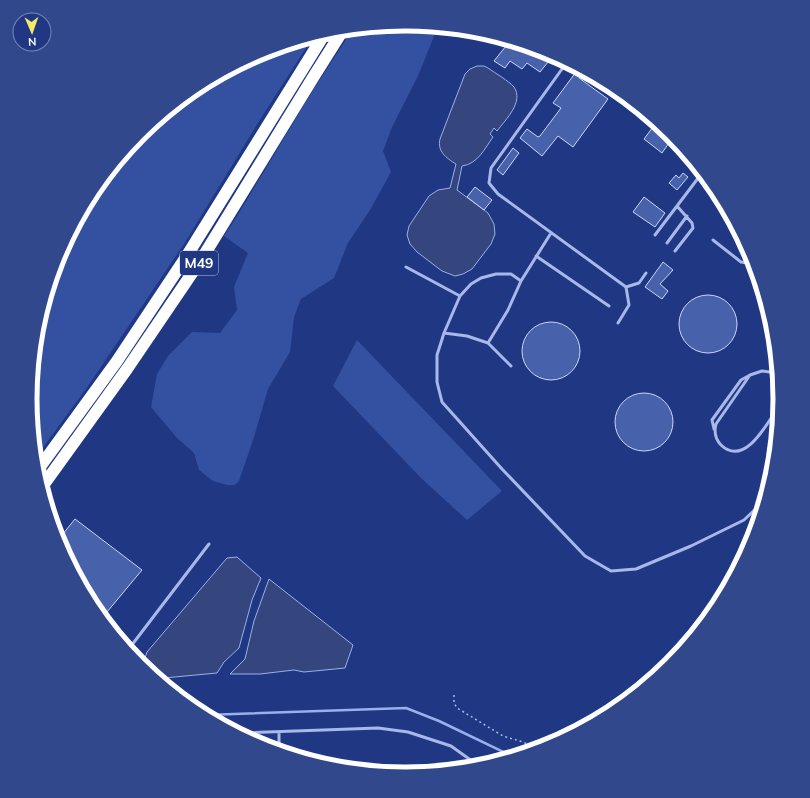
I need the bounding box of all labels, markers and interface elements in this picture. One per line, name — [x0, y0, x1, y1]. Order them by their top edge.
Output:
north arrow — [12, 12, 52, 52]
text: N — [28, 35, 37, 49]
road number: M49 — [180, 251, 218, 275]

